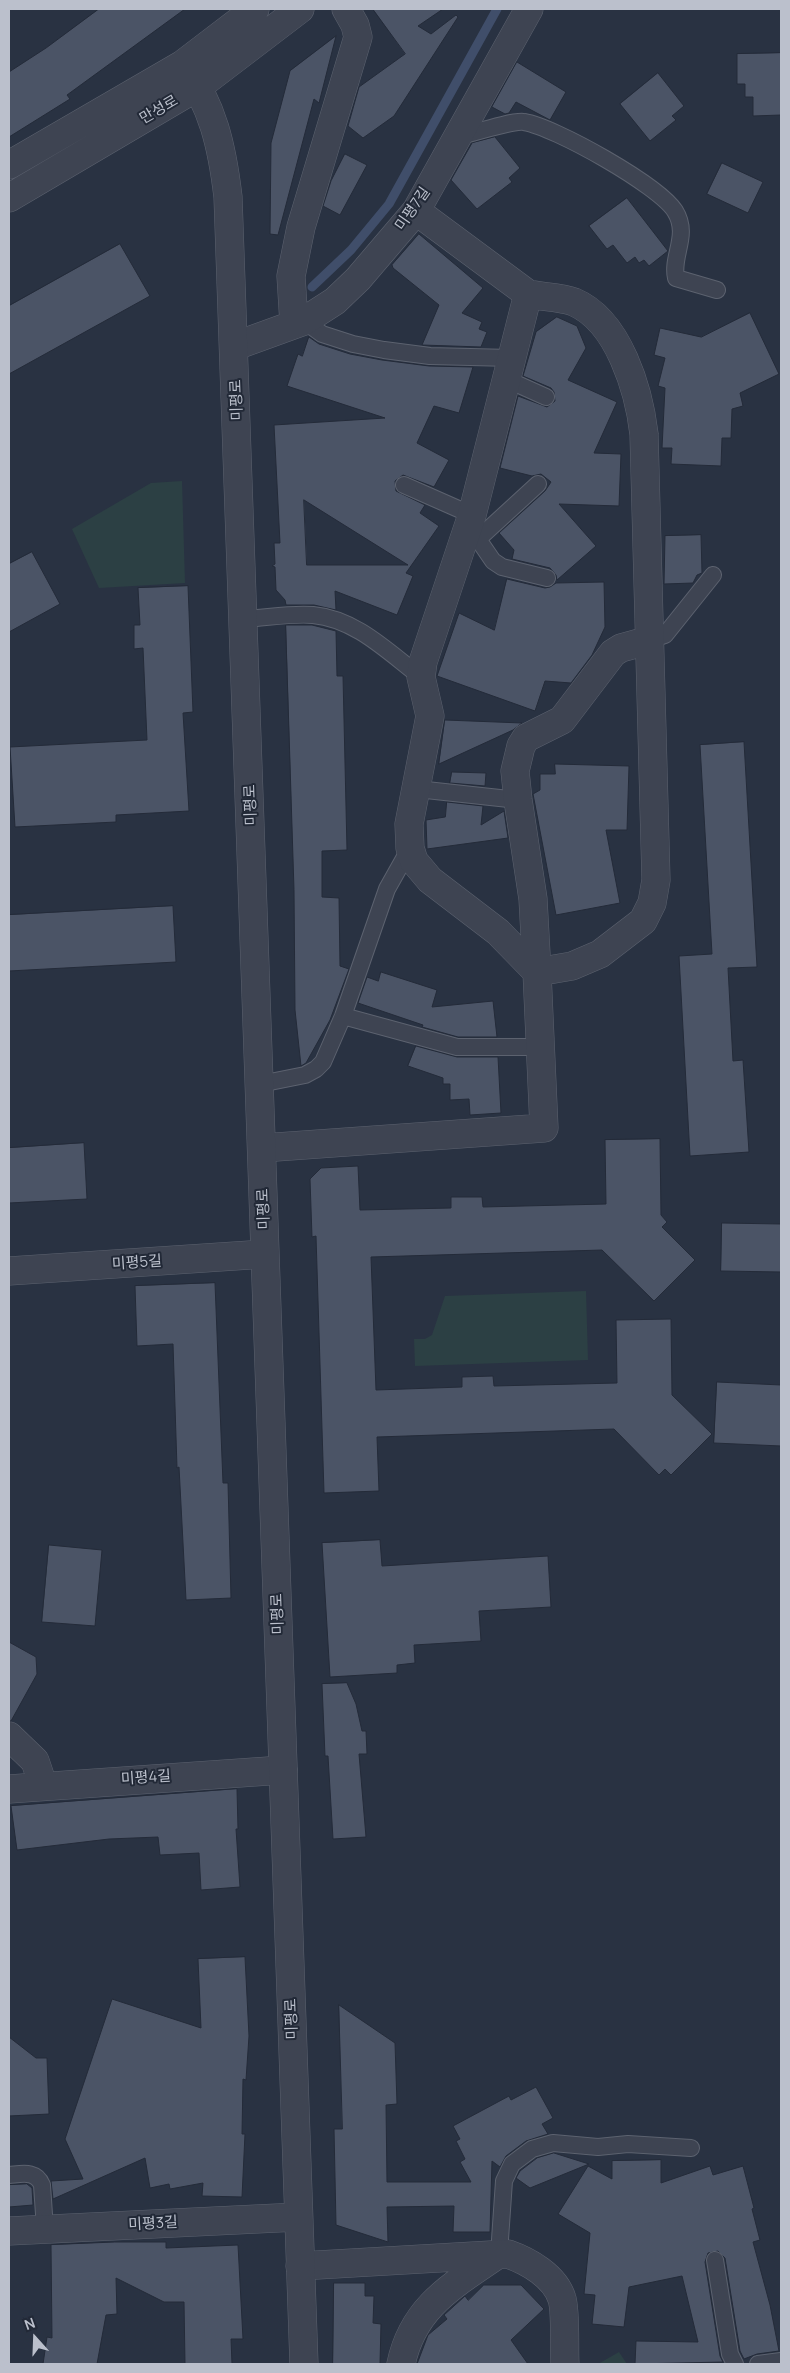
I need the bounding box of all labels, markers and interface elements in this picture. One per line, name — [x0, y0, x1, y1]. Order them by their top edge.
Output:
street label: 만성로 — [137, 92, 181, 128]
street label: 미평7길 — [392, 184, 434, 234]
street label: 미평로 — [227, 379, 247, 421]
street label: 미평로 — [241, 784, 261, 826]
street label: 미평로 — [254, 1188, 274, 1230]
street label: 미평5길 — [111, 1252, 163, 1274]
street label: 미평로 — [268, 1593, 288, 1635]
street label: 미평4길 — [120, 1767, 172, 1789]
street label: 미평로 — [282, 1998, 302, 2040]
street label: 미평3길 — [128, 2214, 178, 2234]
north arrow — [10, 2313, 60, 2363]
text: N — [22, 2313, 38, 2334]

